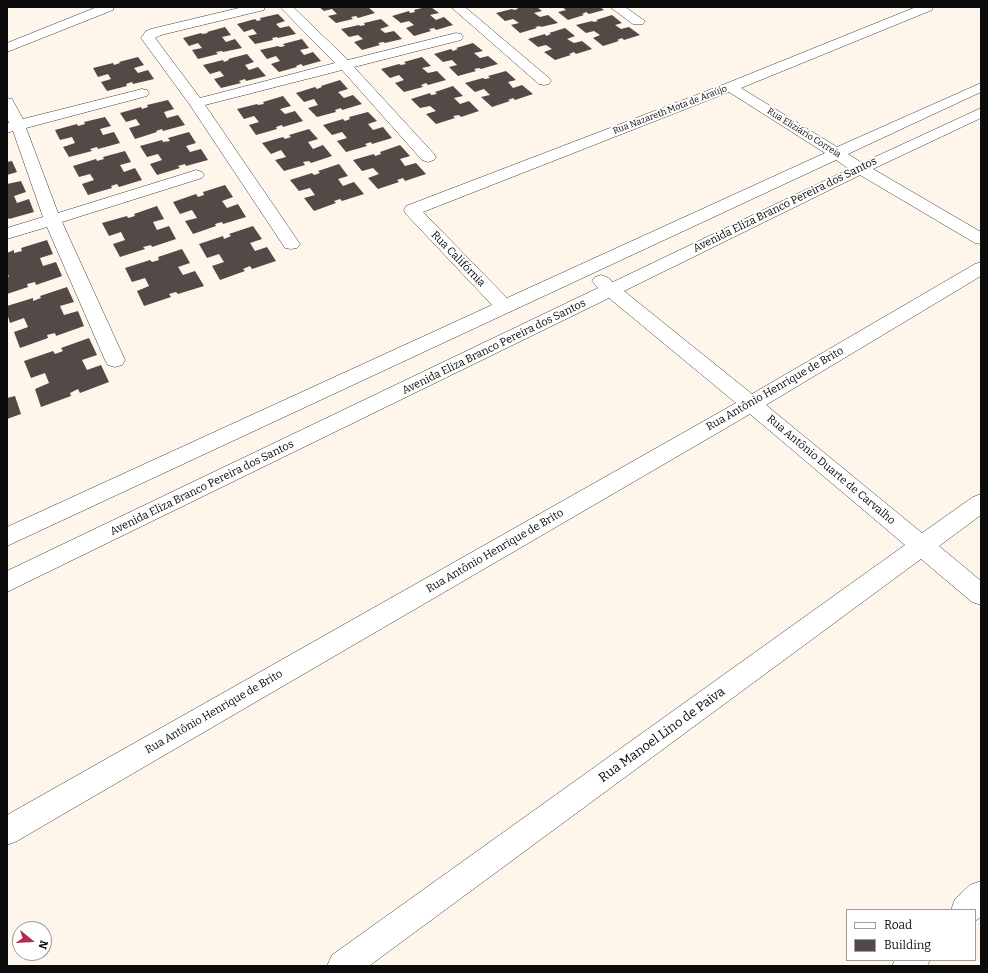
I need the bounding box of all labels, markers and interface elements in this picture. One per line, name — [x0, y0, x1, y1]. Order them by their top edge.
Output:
street label: Rua Nazareth Mota de Araújo — [611, 83, 729, 137]
street label: Rua Eliziário Correia — [765, 106, 843, 160]
street label: Avenida Eliza Branco Pereira dos Santos — [691, 155, 879, 255]
street label: Rua Califórnia — [428, 228, 488, 290]
street label: Avenida Eliza Branco Pereira dos Santos — [400, 297, 588, 397]
street label: Rua Antônio Henrique de Brito — [704, 344, 846, 434]
street label: Rua Antônio Duarte de Carvalho — [764, 412, 898, 528]
street label: Avenida Eliza Branco Pereira dos Santos — [108, 438, 296, 538]
street label: Rua Antônio Henrique de Brito — [424, 506, 566, 596]
street label: Rua Antônio Henrique de Brito — [143, 667, 285, 757]
street label: Rua Manoel Lino de Paiva — [596, 684, 728, 786]
legend — [846, 909, 976, 961]
text: Road — [884, 918, 912, 932]
north arrow — [12, 921, 52, 961]
text: Building — [884, 938, 931, 952]
text: N — [35, 939, 50, 951]

